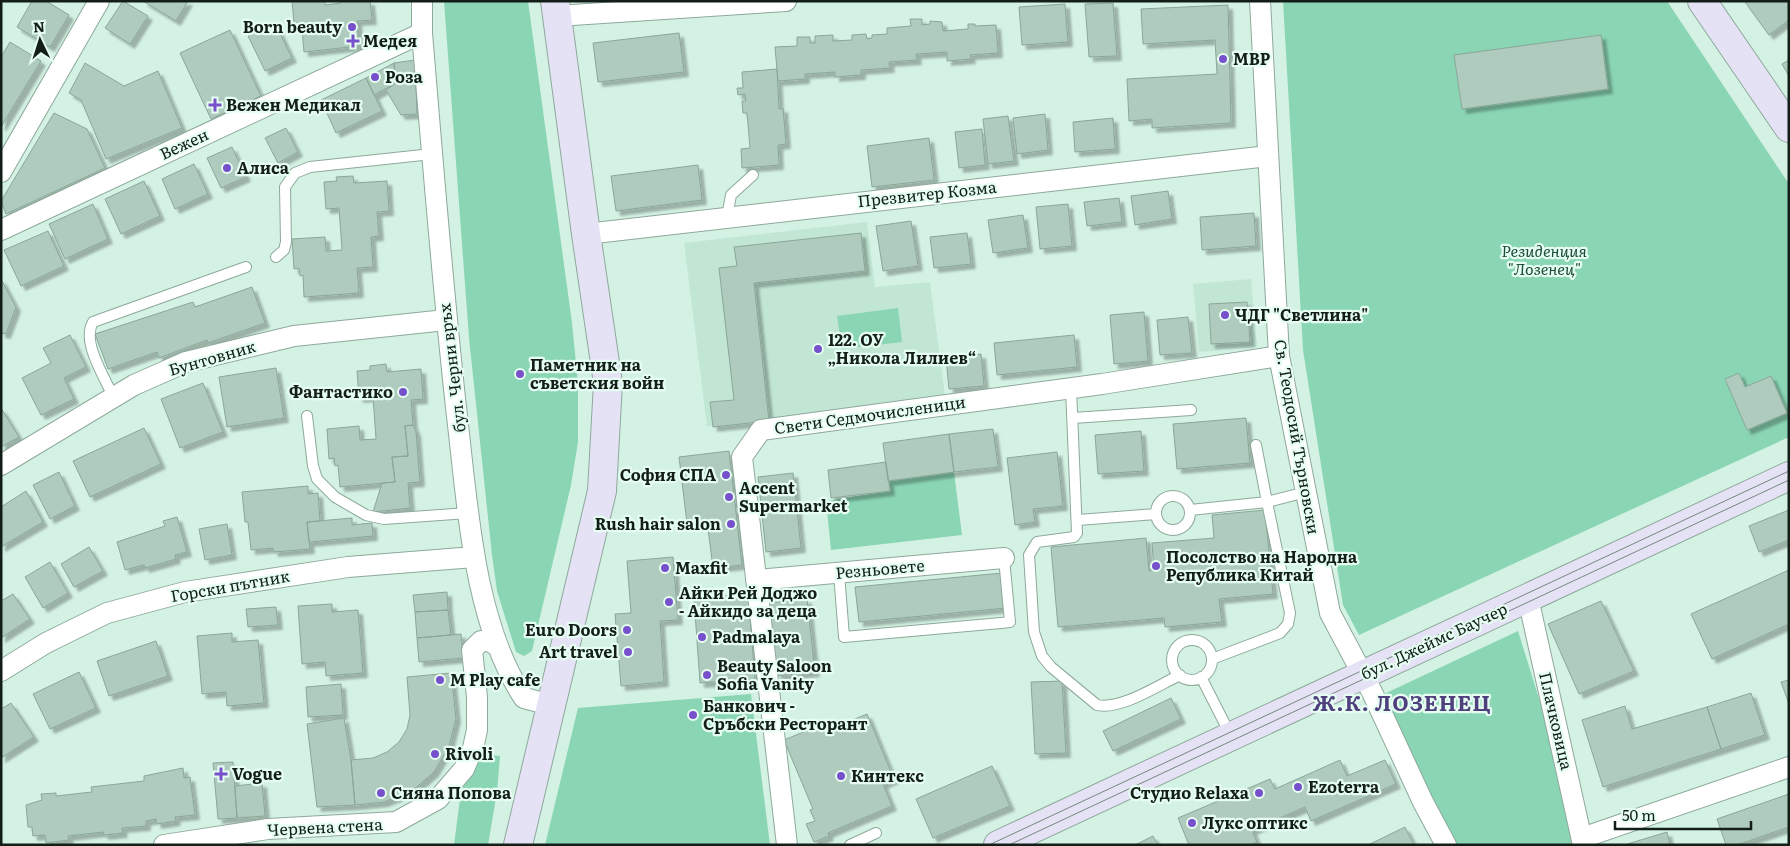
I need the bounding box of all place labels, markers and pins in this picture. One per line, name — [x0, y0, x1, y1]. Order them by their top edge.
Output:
place label: Born beauty — [243, 14, 342, 38]
marker: Born beauty — [346, 21, 358, 33]
place label: Медея — [363, 28, 417, 52]
marker: Медея — [347, 35, 359, 47]
place label: МВР — [1233, 46, 1271, 70]
marker: МВР — [1217, 53, 1229, 65]
place label: Роза — [385, 64, 423, 88]
marker: Роза — [369, 71, 381, 83]
place label: Вежен Медикал — [226, 92, 361, 116]
marker: Вежен Медикал — [208, 98, 222, 112]
place label: Алиса — [237, 155, 290, 179]
marker: Алиса — [221, 162, 233, 174]
place label: ЧДГ "Светлина" — [1235, 302, 1368, 326]
marker: ЧДГ "Светлина" — [1219, 309, 1231, 321]
place label: 122. ОУ „Никола Лилиев“ — [828, 327, 976, 369]
marker: 122. ОУ „Никола Лилиев“ — [812, 343, 824, 355]
place label: Паметник на съветския войн — [530, 352, 664, 394]
marker: Паметник на съветския войн — [514, 368, 526, 380]
place label: Фантастико — [289, 379, 393, 403]
marker: Фантастико — [397, 386, 409, 398]
place label: София СПА — [620, 462, 716, 486]
marker: София СПА — [720, 469, 732, 481]
place label: Accent Supermarket — [739, 475, 848, 517]
marker: Accent Supermarket — [723, 491, 735, 503]
place label: Rush hair salon — [595, 511, 721, 535]
marker: Rush hair salon — [725, 518, 737, 530]
place label: Посолство на Народна Република Китай — [1166, 544, 1358, 586]
place label: Maxfit — [675, 555, 728, 579]
marker: Посолство на Народна Република Китай — [1150, 560, 1162, 572]
marker: Maxfit — [659, 562, 671, 574]
place label: Айки Рей Доджо - Айкидо за деца — [679, 580, 818, 622]
marker: Айки Рей Доджо - Айкидо за деца — [663, 596, 675, 608]
place label: Euro Doors — [525, 617, 617, 641]
marker: Euro Doors — [621, 624, 633, 636]
place label: Padmalaya — [712, 624, 801, 648]
marker: Padmalaya — [696, 631, 708, 643]
place label: Art travel — [539, 639, 618, 663]
marker: Art travel — [622, 646, 634, 658]
place label: Beauty Saloon Sofia Vanity — [717, 653, 832, 695]
place label: M Play cafe — [450, 667, 540, 691]
marker: Beauty Saloon Sofia Vanity — [701, 669, 713, 681]
marker: M Play cafe — [434, 674, 446, 686]
place label: Банкович - Сръбски Ресторант — [703, 693, 868, 735]
marker: Банкович - Сръбски Ресторант — [687, 709, 699, 721]
place label: Rivoli — [445, 741, 494, 765]
marker: Rivoli — [429, 748, 441, 760]
place label: Vogue — [232, 761, 282, 785]
place label: Кинтекс — [851, 763, 924, 787]
marker: Vogue — [214, 767, 228, 781]
marker: Кинтекс — [835, 770, 847, 782]
place label: Ezoterra — [1308, 774, 1380, 798]
place label: Сияна Попова — [391, 780, 512, 804]
place label: Студио Relaxa — [1130, 780, 1250, 804]
marker: Ezoterra — [1292, 781, 1304, 793]
marker: Сияна Попова — [375, 787, 387, 799]
marker: Студио Relaxa — [1253, 787, 1265, 799]
place label: Лукс оптикс — [1202, 810, 1308, 834]
marker: Лукс оптикс — [1186, 817, 1198, 829]

